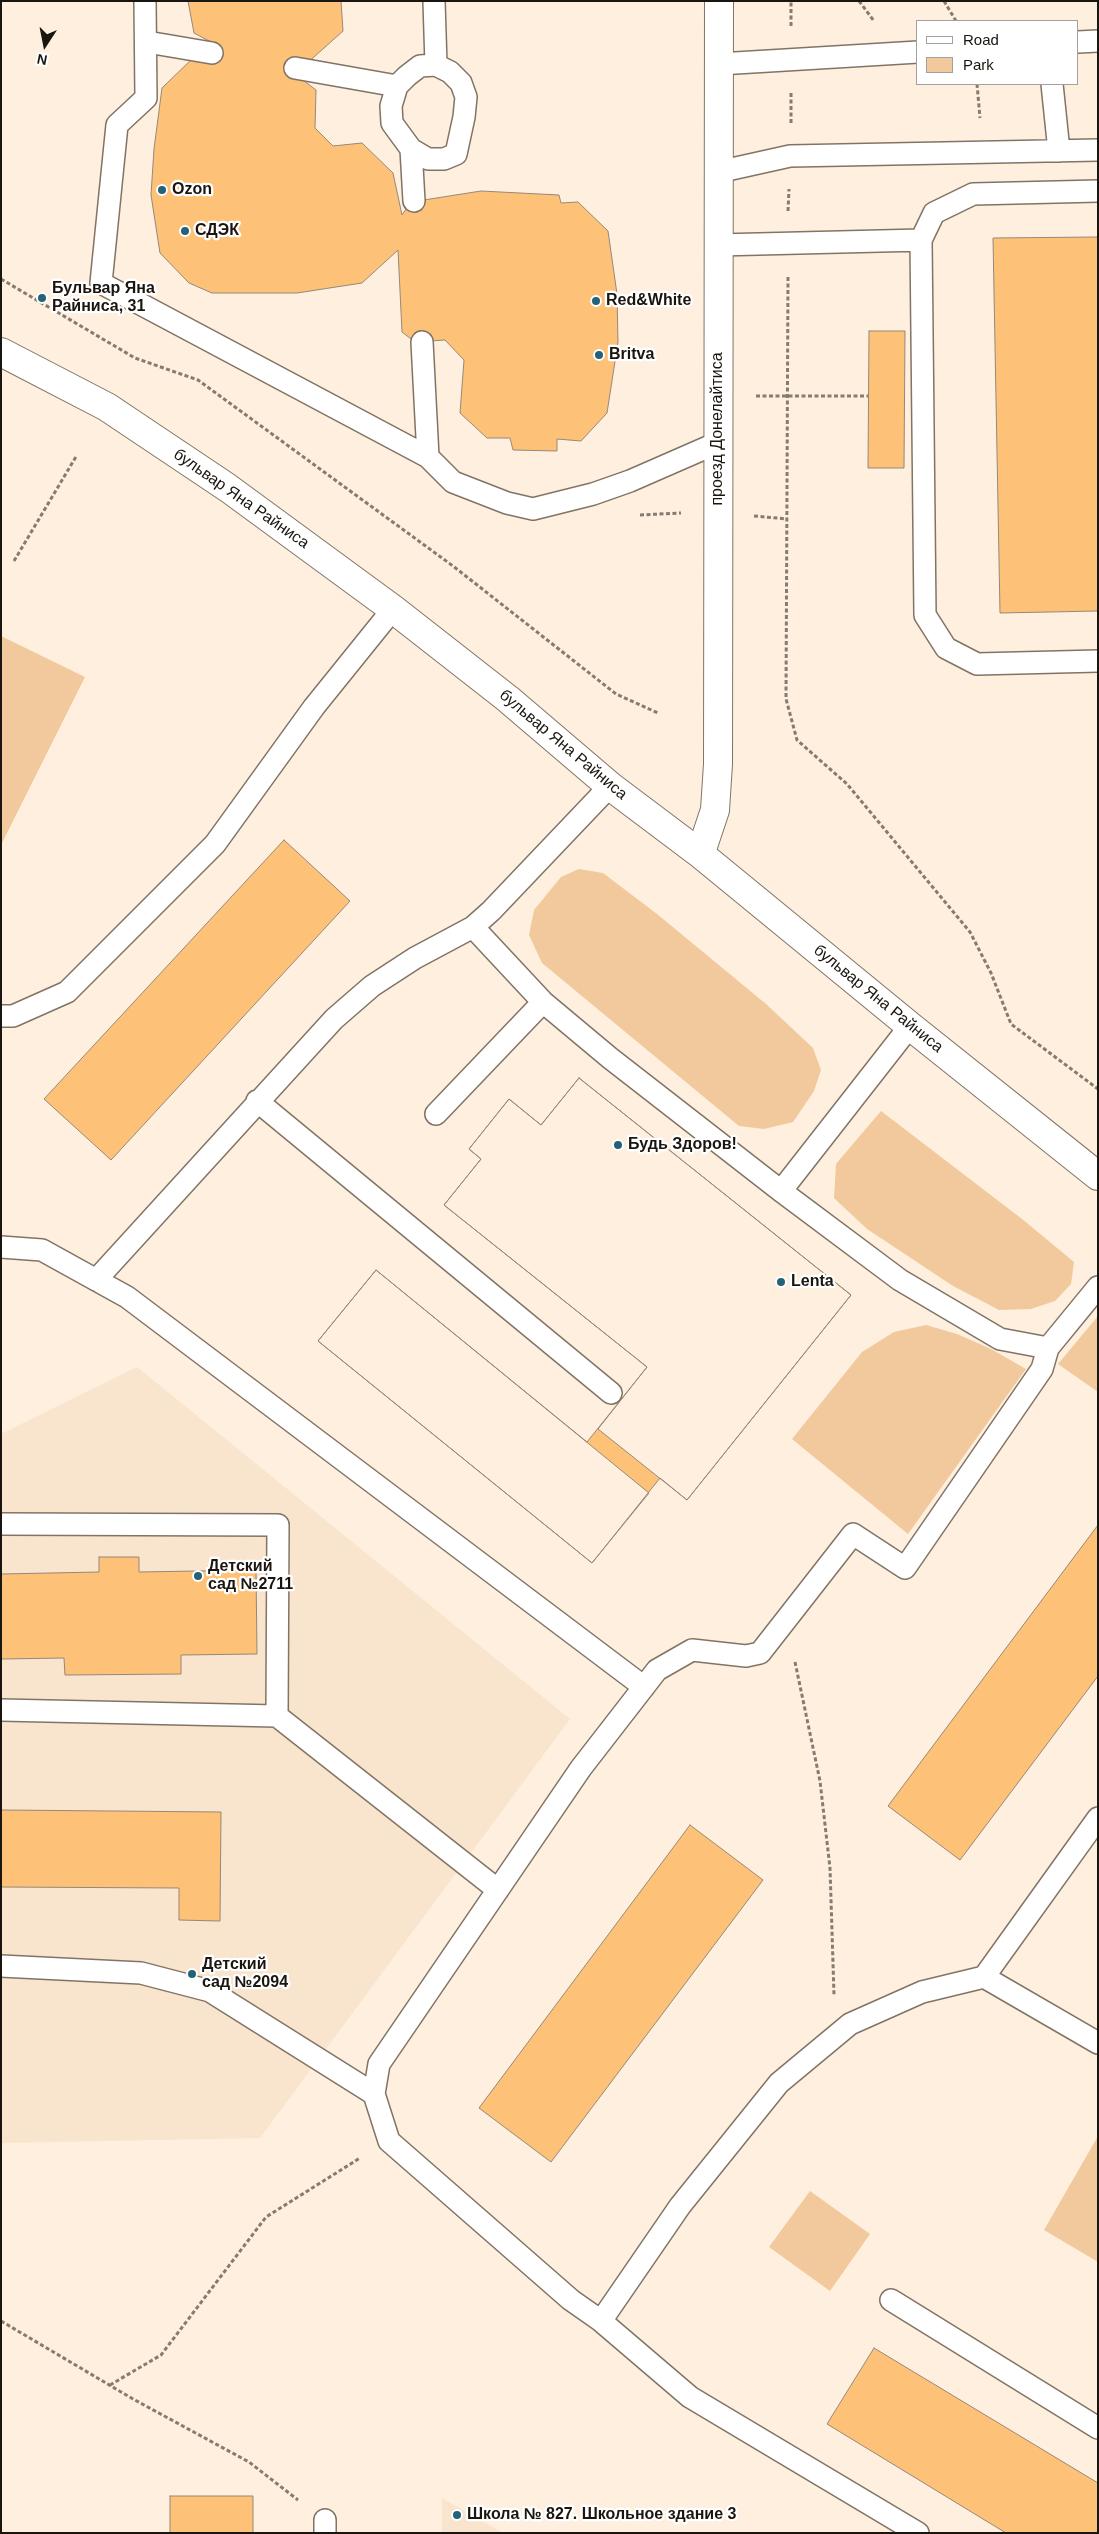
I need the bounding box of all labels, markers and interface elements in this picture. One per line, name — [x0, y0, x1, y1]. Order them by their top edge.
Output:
north arrow — [20, 20, 70, 70]
legend — [916, 20, 1079, 85]
text: Road — [963, 31, 999, 48]
text: N — [36, 51, 49, 69]
text: Park — [963, 56, 994, 73]
place label: Ozon — [172, 180, 212, 200]
marker: Ozon — [156, 184, 168, 196]
place label: СДЭК — [195, 221, 239, 241]
marker: СДЭК — [179, 225, 191, 237]
place label: Бульвар Яна Райниса, 31 — [52, 279, 155, 317]
place label: Red&White — [606, 291, 691, 311]
marker: Бульвар Яна Райниса, 31 — [36, 292, 48, 304]
marker: Red&White — [590, 295, 602, 307]
place label: Britva — [609, 345, 654, 365]
marker: Britva — [593, 349, 605, 361]
street label: проезд Донелайтиса — [708, 352, 728, 506]
street label: бульвар Яна Райниса — [170, 445, 312, 553]
street label: бульвар Яна Райниса — [495, 686, 631, 804]
street label: бульвар Яна Райниса — [809, 941, 947, 1057]
place label: Будь Здоров! — [628, 1135, 737, 1155]
marker: Будь Здоров! — [612, 1139, 624, 1151]
place label: Lenta — [791, 1272, 834, 1292]
marker: Lenta — [775, 1276, 787, 1288]
place label: Детский сад №2711 — [208, 1557, 293, 1595]
marker: Детский сад №2711 — [192, 1570, 204, 1582]
place label: Детский сад №2094 — [202, 1955, 288, 1993]
marker: Детский сад №2094 — [186, 1968, 198, 1980]
place label: Школа № 827. Школьное здание 3 — [467, 2505, 736, 2525]
marker: Школа № 827. Школьное здание 3 — [451, 2509, 463, 2521]

